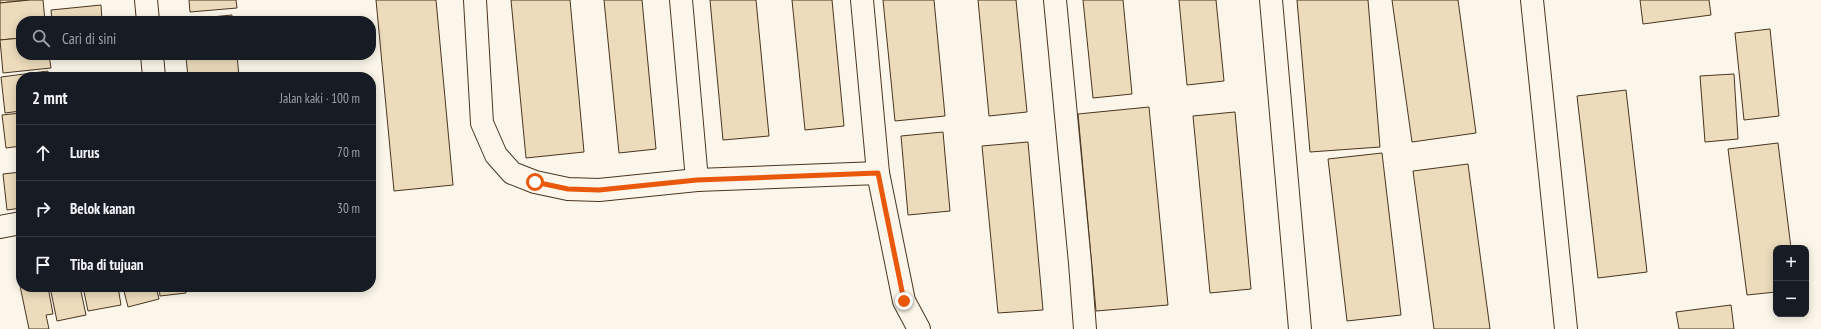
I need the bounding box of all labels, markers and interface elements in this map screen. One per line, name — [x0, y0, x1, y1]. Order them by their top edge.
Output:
search box — [16, 16, 376, 60]
icon: search — [30, 27, 52, 49]
text: Cari di sini — [62, 29, 116, 48]
text: 2 mnt — [32, 87, 67, 109]
text: Jalan kaki · 100 m — [280, 90, 360, 107]
icon: ahead — [32, 142, 54, 164]
text: Lurus — [70, 143, 99, 162]
text: 70 m — [337, 144, 360, 161]
route start — [526, 173, 544, 191]
icon: right — [32, 198, 54, 220]
text: Belok kanan — [70, 199, 135, 218]
text: 30 m — [337, 200, 360, 217]
map controls — [1773, 245, 1809, 317]
button: + — [1773, 245, 1809, 281]
icon: arrive — [32, 254, 54, 276]
text: Tiba di tujuan — [70, 255, 144, 274]
button: − — [1773, 281, 1809, 317]
route end — [895, 292, 913, 310]

